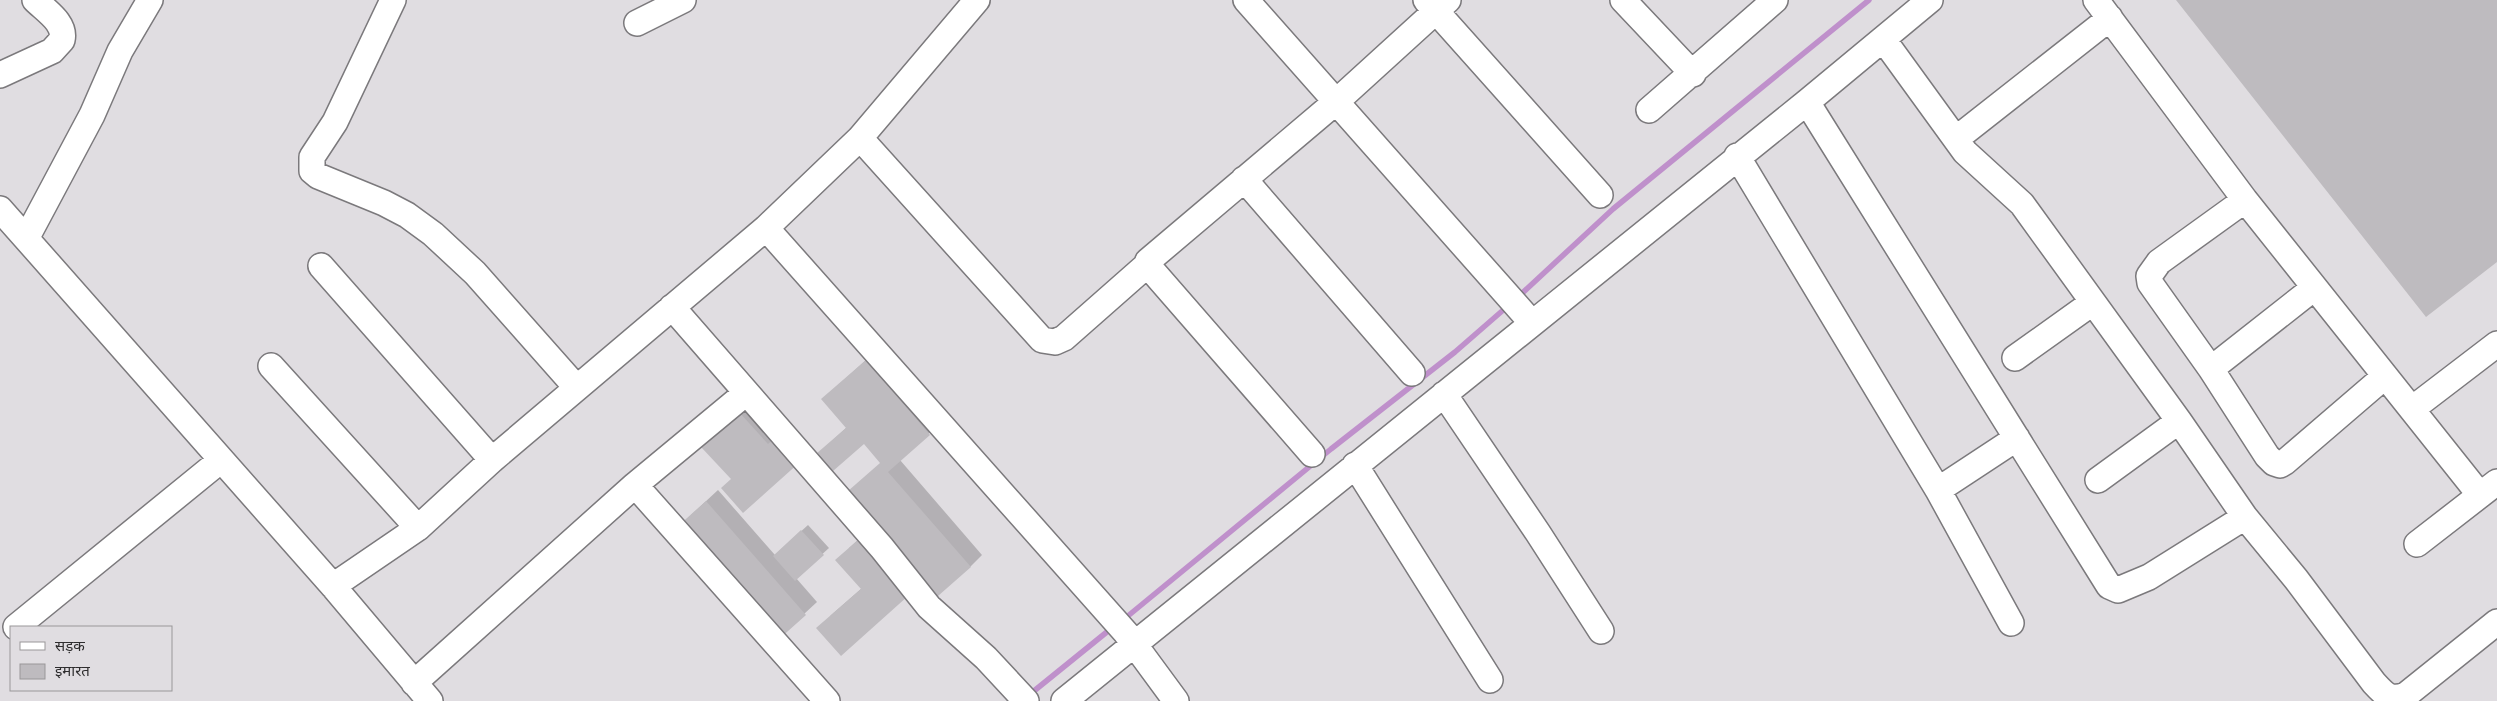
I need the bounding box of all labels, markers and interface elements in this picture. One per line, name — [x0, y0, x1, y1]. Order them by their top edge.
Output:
legend — [10, 626, 172, 691]
text: सड़क — [55, 637, 85, 655]
text: इमारत — [55, 662, 90, 680]

